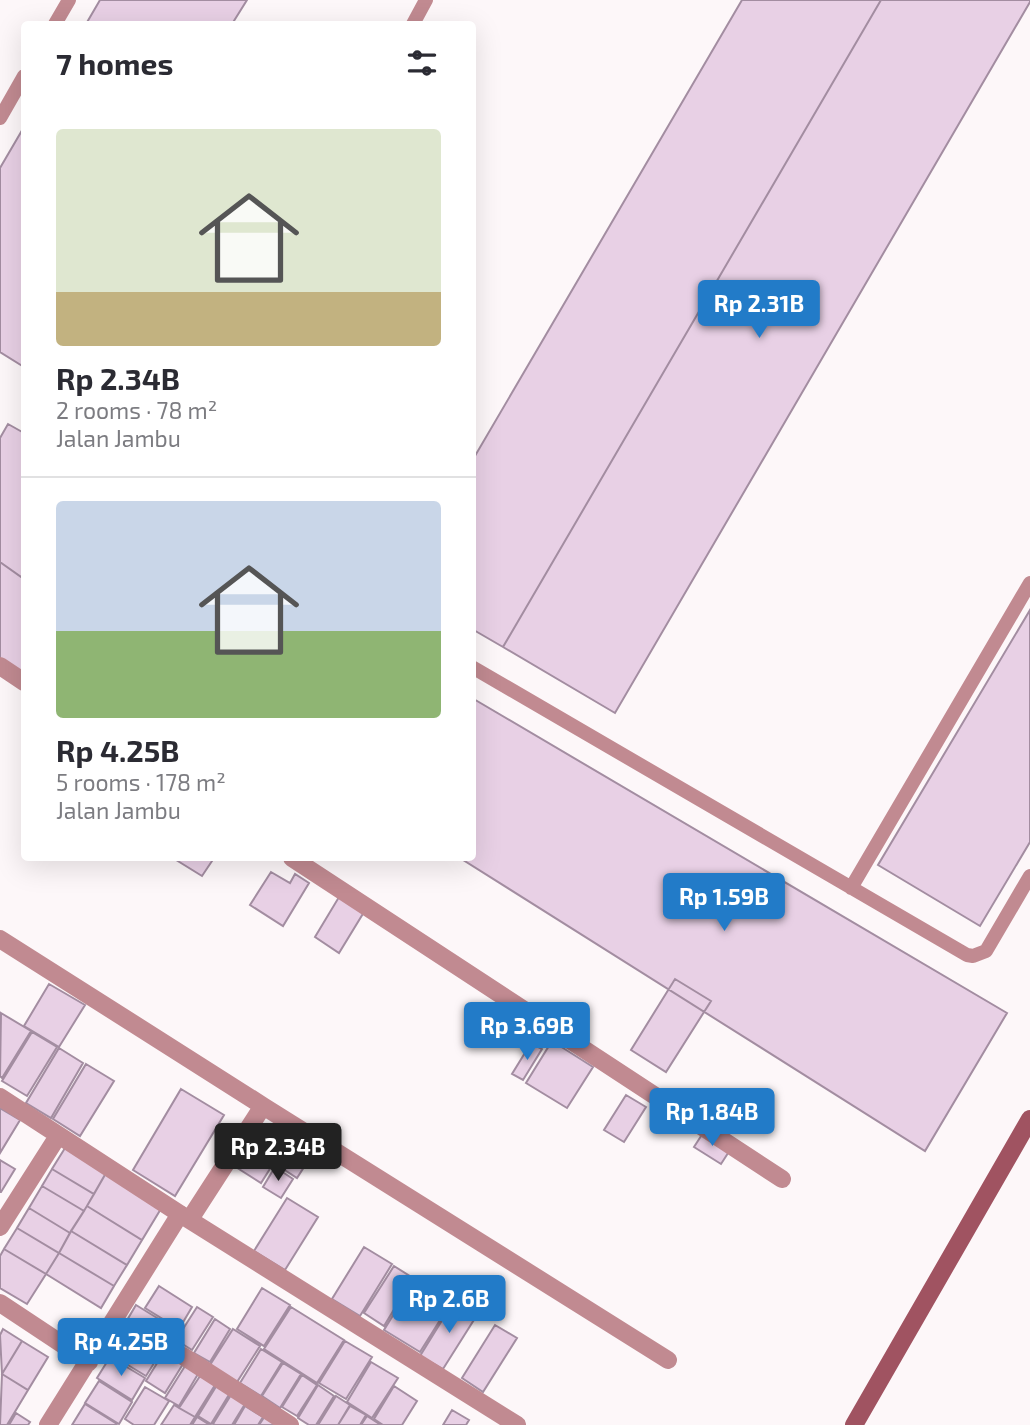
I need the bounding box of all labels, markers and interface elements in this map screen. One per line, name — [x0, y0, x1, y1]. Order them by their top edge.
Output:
icon: filters — [403, 44, 441, 82]
text: 7 homes — [56, 45, 173, 81]
icon: home — [186, 175, 312, 301]
pin: Rp 2.31B — [687, 280, 831, 340]
text: Rp 2.31B — [714, 289, 804, 317]
text: Rp 2.34B — [56, 360, 180, 396]
text: 2 rooms · 78 m² — [56, 396, 217, 424]
text: Jalan Jambu — [56, 424, 181, 452]
icon: home — [186, 547, 312, 673]
text: Rp 4.25B — [56, 732, 180, 768]
text: 5 rooms · 178 m² — [56, 768, 226, 796]
text: Jalan Jambu — [56, 796, 181, 824]
pin: Rp 1.59B — [652, 874, 796, 933]
text: Rp 1.59B — [679, 882, 769, 910]
pin: Rp 3.69B — [455, 1002, 599, 1062]
text: Rp 3.69B — [480, 1011, 574, 1039]
pin: Rp 1.84B — [640, 1088, 784, 1148]
text: Rp 1.84B — [666, 1097, 758, 1125]
pin: Rp 2.34B — [206, 1124, 350, 1183]
text: Rp 2.34B — [230, 1132, 326, 1160]
pin: Rp 2.6B — [384, 1276, 514, 1335]
text: Rp 2.6B — [409, 1284, 489, 1312]
pin: Rp 4.25B — [49, 1318, 193, 1378]
text: Rp 4.25B — [74, 1327, 168, 1355]

